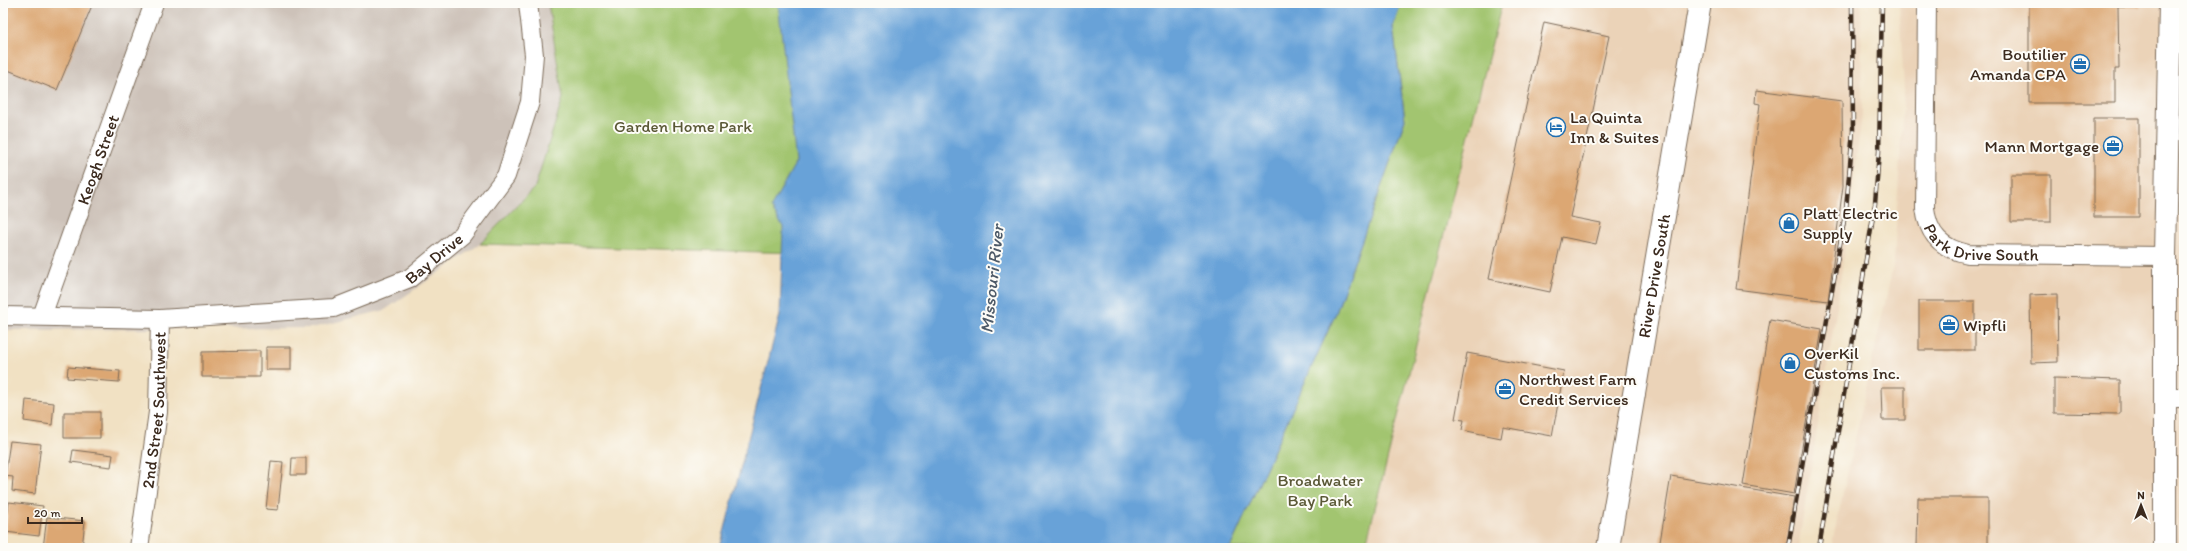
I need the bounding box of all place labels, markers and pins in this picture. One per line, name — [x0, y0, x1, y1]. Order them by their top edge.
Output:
place label: Boutilier Amanda CPA — [1970, 44, 2066, 84]
office icon: Boutilier Amanda CPA — [2069, 53, 2091, 75]
place label: La Quinta Inn & Suites — [1570, 107, 1659, 147]
hotel icon: La Quinta Inn & Suites — [1545, 116, 1567, 138]
office icon: Mann Mortgage — [2102, 135, 2124, 157]
place label: Mann Mortgage — [1985, 136, 2099, 156]
place label: Platt Electric Supply — [1803, 203, 1898, 243]
shop icon: Platt Electric Supply — [1778, 212, 1800, 234]
office icon: Wipfli — [1938, 314, 1960, 336]
place label: Wipfli — [1963, 315, 2006, 335]
place label: OverKil Customs Inc. — [1804, 343, 1900, 383]
shop icon: OverKil Customs Inc. — [1779, 352, 1801, 374]
place label: Northwest Farm Credit Services — [1519, 369, 1637, 409]
office icon: Northwest Farm Credit Services — [1494, 378, 1516, 400]

